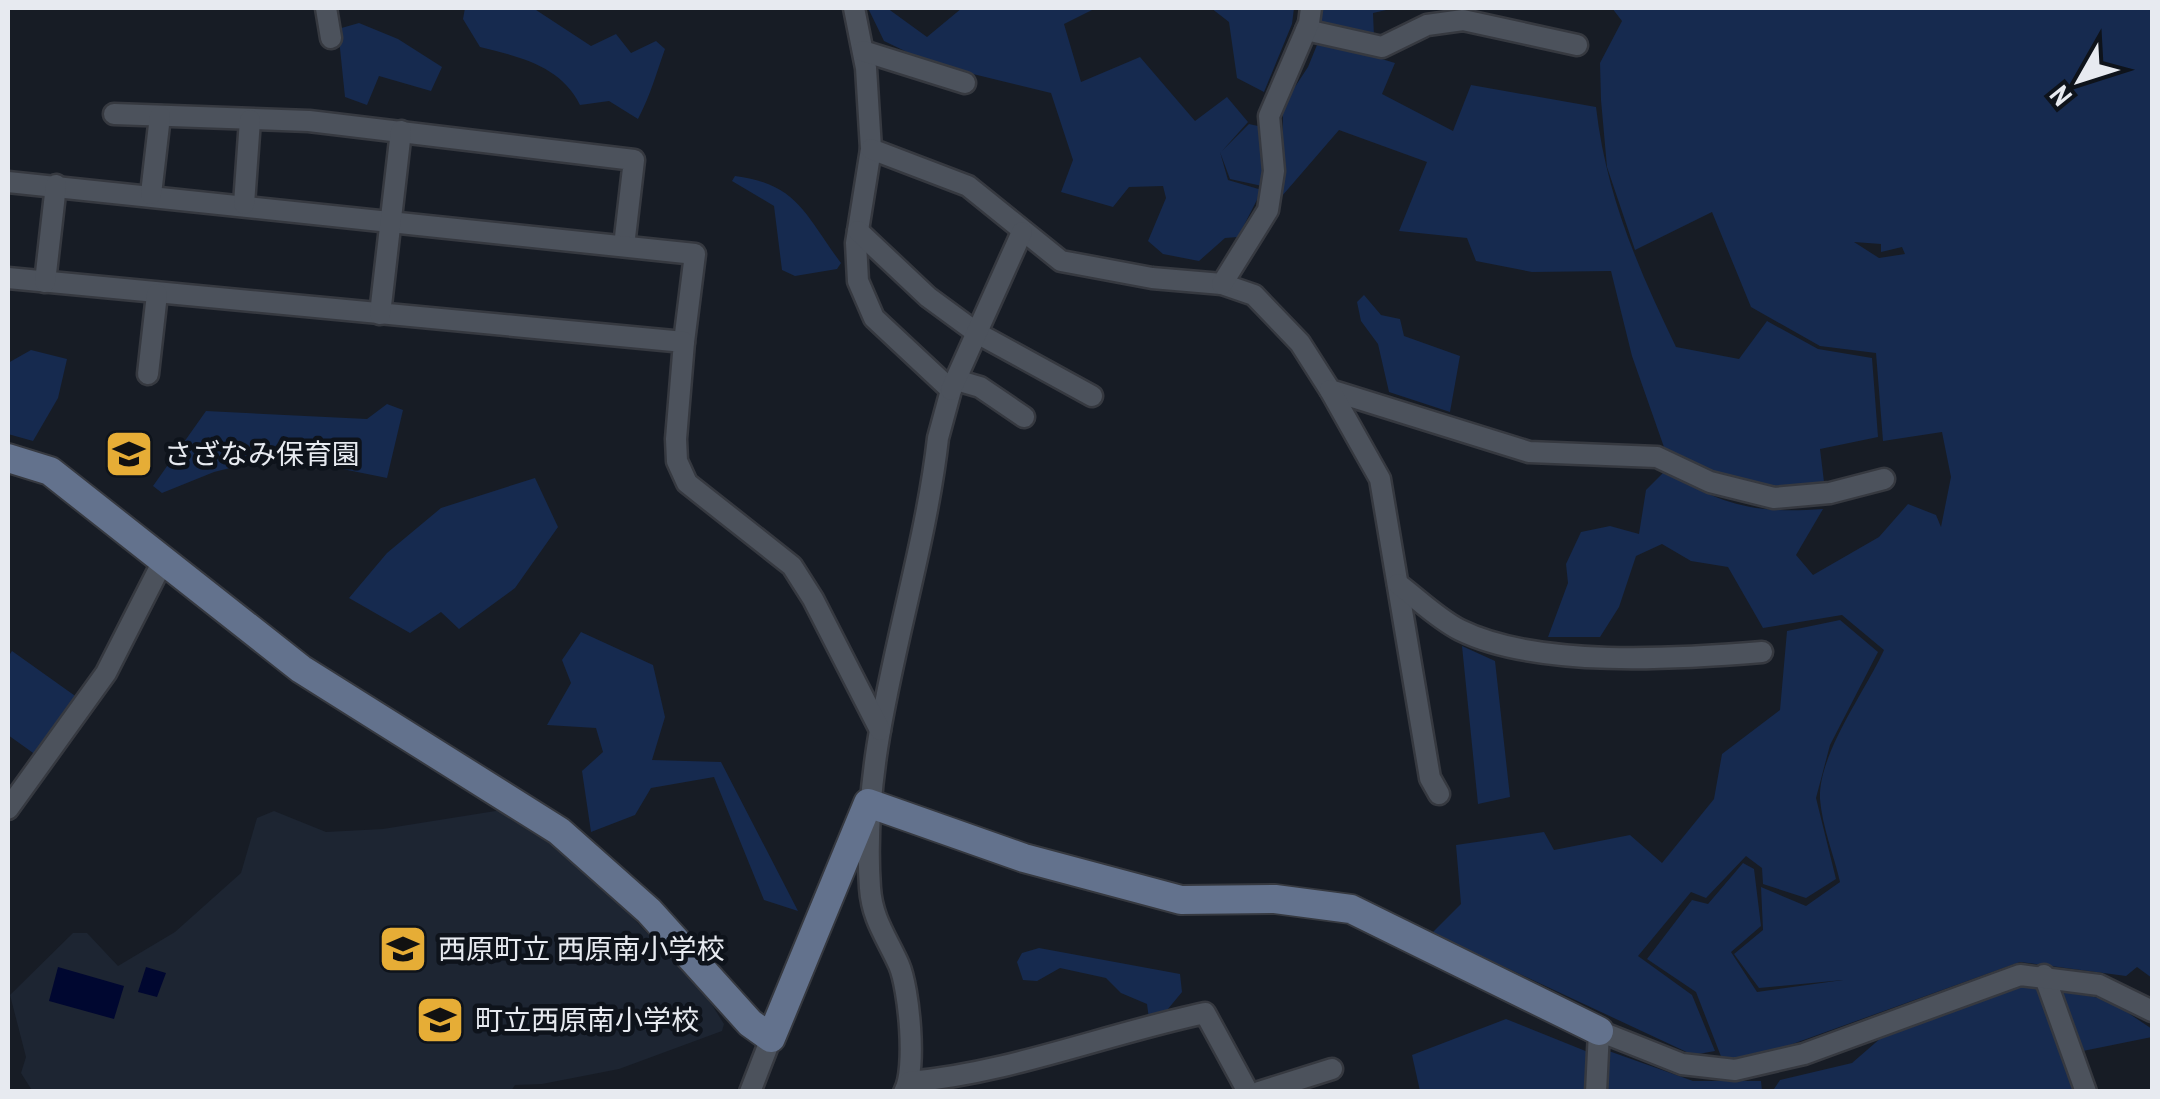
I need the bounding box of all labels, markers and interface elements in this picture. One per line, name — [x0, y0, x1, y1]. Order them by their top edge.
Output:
north arrow — [2030, 30, 2130, 130]
text: N — [2041, 77, 2081, 114]
school or university icon: さざなみ保育園 — [103, 428, 155, 480]
place label: さざなみ保育園 — [164, 435, 360, 473]
school or university icon: 西原町立 西原南小学校 — [377, 923, 429, 975]
place label: 西原町立 西原南小学校 — [438, 930, 724, 968]
school or university icon: 町立西原南小学校 — [414, 994, 466, 1046]
place label: 町立西原南小学校 — [475, 1001, 699, 1039]

